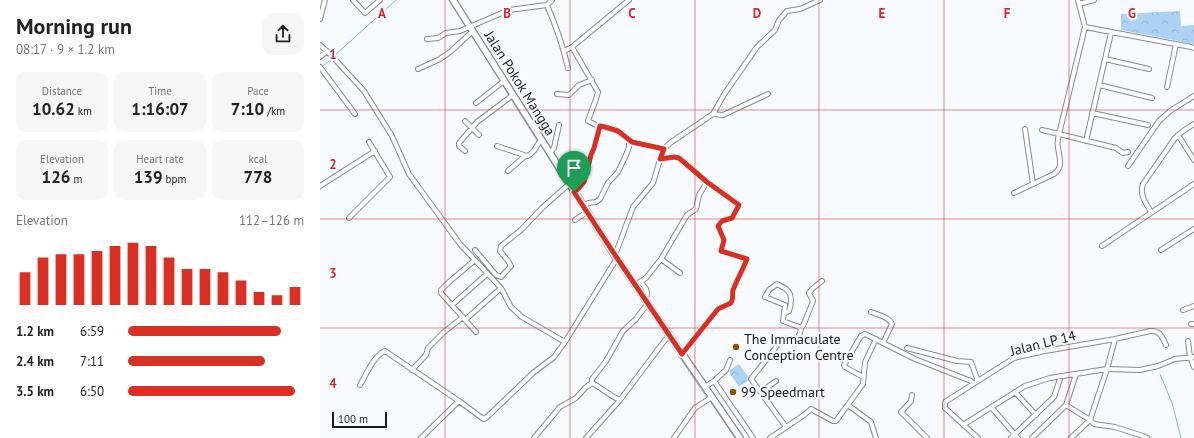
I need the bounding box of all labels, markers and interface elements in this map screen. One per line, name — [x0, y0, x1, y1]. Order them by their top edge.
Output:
text: A — [378, 5, 386, 22]
text: B — [503, 5, 511, 22]
text: C — [628, 5, 636, 22]
text: D — [753, 5, 761, 22]
text: E — [879, 5, 886, 22]
text: F — [1004, 5, 1011, 22]
text: G — [1128, 5, 1136, 22]
text: Morning run — [16, 12, 132, 40]
button: share — [262, 13, 304, 55]
street label: Jalan Pokok Mangga — [480, 26, 559, 139]
text: 08:17 · 9 × 1.2 km — [16, 41, 115, 58]
text: 1 — [329, 46, 337, 63]
text: Distance — [42, 84, 82, 98]
text: Time — [148, 84, 172, 98]
text: Pace — [247, 84, 269, 98]
text: 10.62 — [32, 98, 75, 120]
text: 1:16:07 — [131, 98, 189, 120]
text: 7:10 — [231, 98, 264, 120]
text: km — [75, 104, 92, 118]
text: /km — [264, 104, 285, 118]
pin — [557, 151, 591, 192]
text: Elevation — [40, 152, 84, 166]
text: Heart rate — [136, 152, 184, 166]
text: kcal — [249, 152, 267, 166]
text: 2 — [329, 156, 337, 173]
icon: arrive — [563, 157, 585, 179]
text: 126 — [42, 166, 71, 188]
text: 139 — [134, 166, 163, 188]
text: 778 — [244, 166, 272, 188]
text: m — [71, 172, 82, 186]
text: bpm — [163, 172, 186, 186]
text: Elevation — [16, 212, 68, 229]
text: 112–126 m — [239, 212, 304, 229]
text: 3 — [329, 265, 337, 282]
text: 1.2 km — [16, 323, 54, 340]
text: 6:59 — [80, 323, 104, 340]
street label: Jalan LP 14 — [1007, 326, 1078, 360]
place label: The Immaculate Conception Centre — [744, 330, 854, 364]
marker: The Immaculate Conception Centre — [731, 342, 741, 352]
text: 2.4 km — [16, 353, 54, 370]
text: 7:11 — [80, 353, 104, 370]
text: 4 — [329, 375, 337, 392]
text: 3.5 km — [16, 383, 54, 400]
text: 6:50 — [80, 383, 104, 400]
place label: 99 Speedmart — [741, 383, 825, 401]
marker: 99 Speedmart — [728, 387, 738, 397]
scale bar — [332, 410, 387, 429]
text: 100 m — [338, 412, 368, 426]

